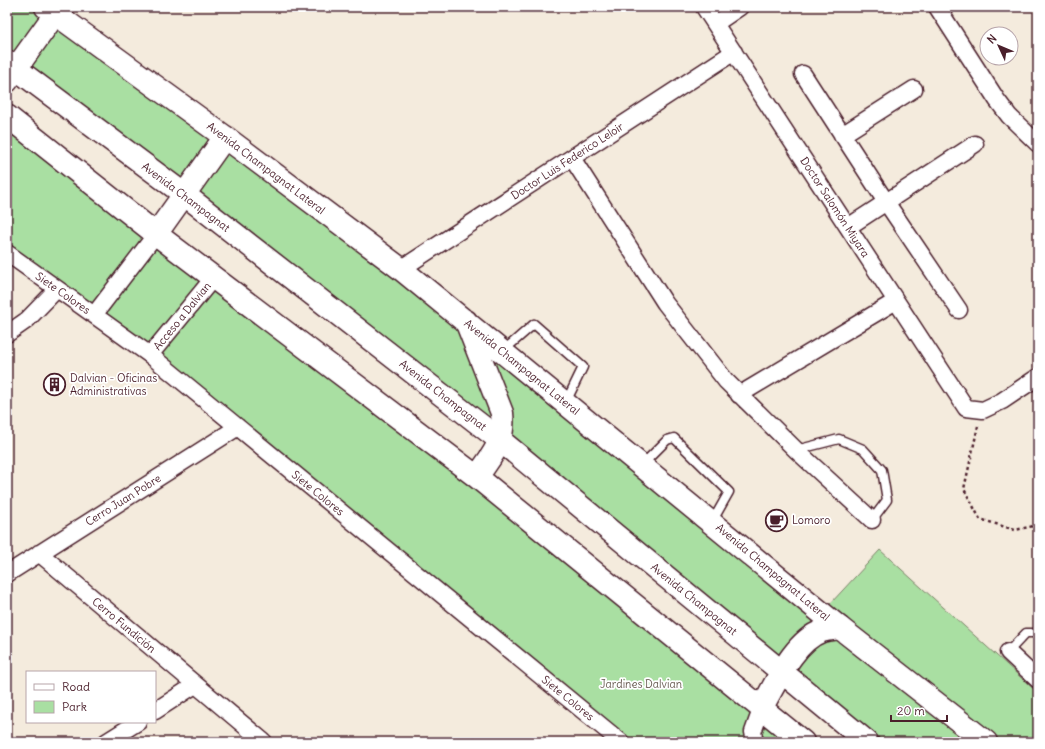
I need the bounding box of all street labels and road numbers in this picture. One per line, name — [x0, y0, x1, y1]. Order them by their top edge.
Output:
street label: Avenida Champagnat Lateral — [204, 119, 328, 217]
street label: Doctor Luis Federico Leloir — [508, 119, 626, 203]
street label: Doctor Salomón Miyara — [797, 154, 873, 260]
street label: Avenida Champagnat — [139, 159, 233, 235]
street label: Siete Colores — [33, 269, 93, 317]
street label: Acceso a Dalvian — [150, 279, 214, 353]
street label: Avenida Champagnat Lateral — [461, 316, 583, 418]
street label: Avenida Champagnat — [397, 357, 490, 434]
street label: Siete Colores — [289, 468, 347, 518]
street label: Cerro Juan Pobre — [83, 471, 163, 529]
street label: Avenida Champagnat Lateral — [713, 520, 833, 624]
street label: Avenida Champagnat — [648, 560, 740, 638]
street label: Cerro Fundición — [89, 594, 159, 656]
street label: Siete Colores — [539, 673, 597, 723]

